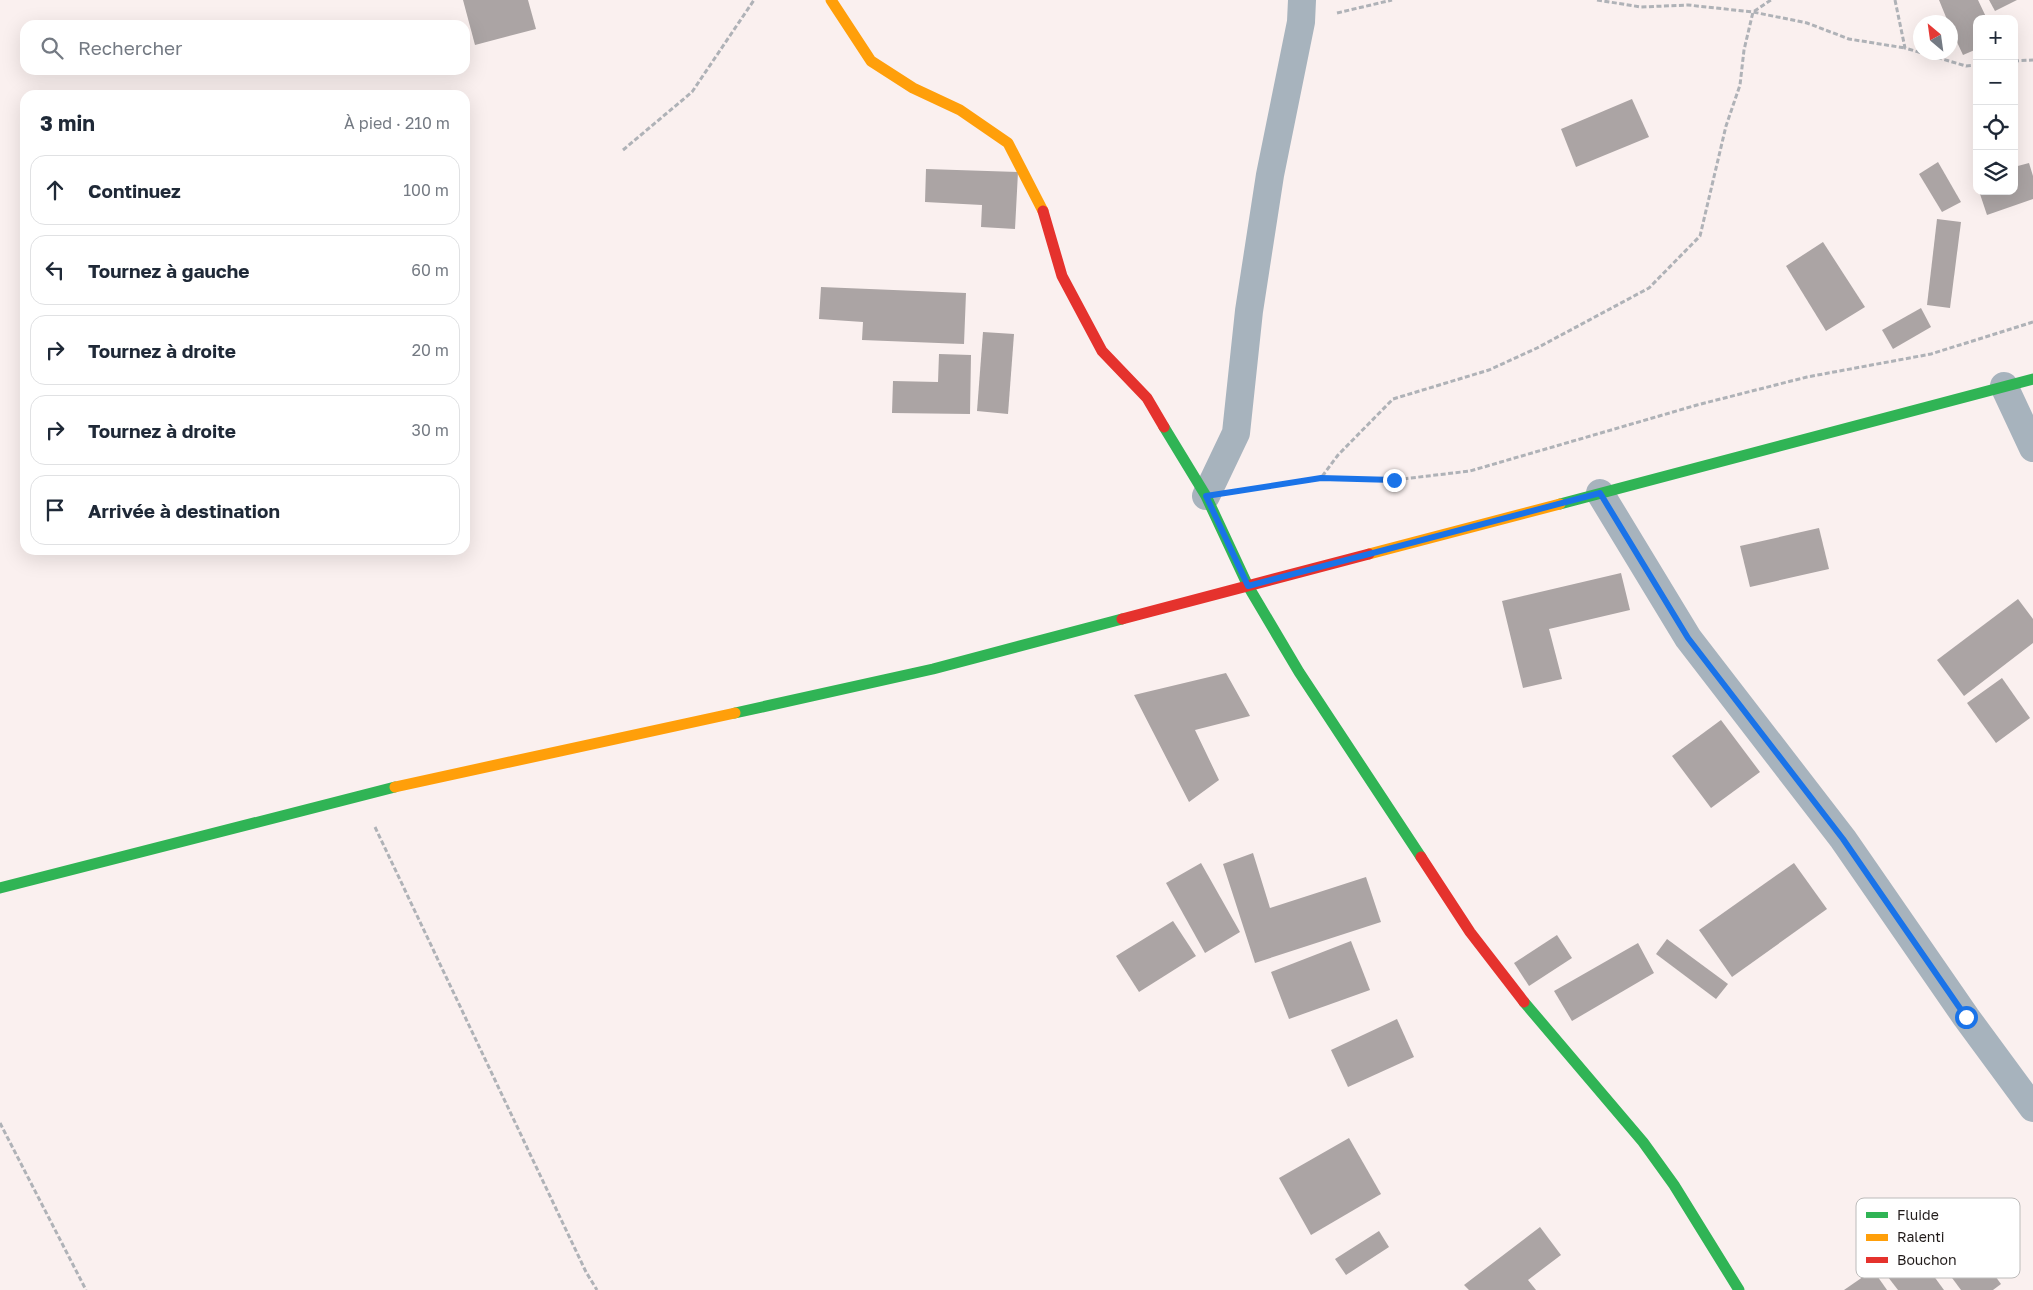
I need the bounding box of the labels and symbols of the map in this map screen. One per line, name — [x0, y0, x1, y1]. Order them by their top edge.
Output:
north arrow — [1913, 15, 1958, 60]
route end — [1383, 469, 1406, 492]
route start — [1955, 1006, 1978, 1029]
legend — [1856, 1198, 2020, 1278]
text: Fluide — [1897, 1206, 1939, 1223]
text: Ralenti — [1897, 1228, 1945, 1245]
text: Bouchon — [1897, 1251, 1957, 1268]

